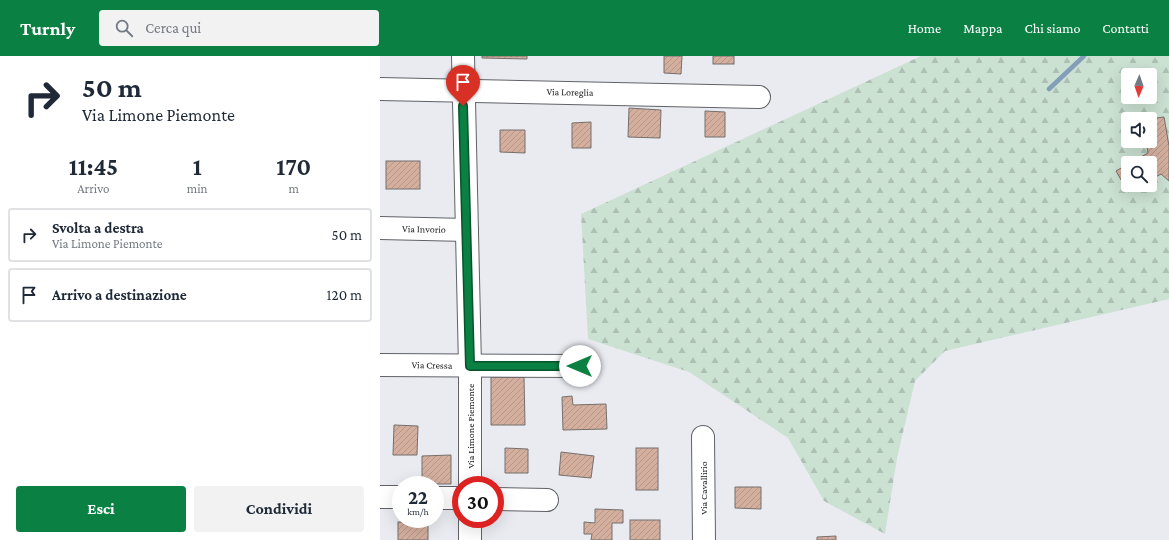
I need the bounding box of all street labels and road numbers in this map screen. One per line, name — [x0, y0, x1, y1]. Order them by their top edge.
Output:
street label: Via Loreglia — [546, 86, 594, 98]
street label: Via Invorio — [402, 223, 446, 235]
street label: Via Cressa — [412, 359, 453, 371]
street label: Via Limone Piemonte — [465, 383, 476, 468]
street label: Via Cavallirio — [698, 461, 709, 515]

